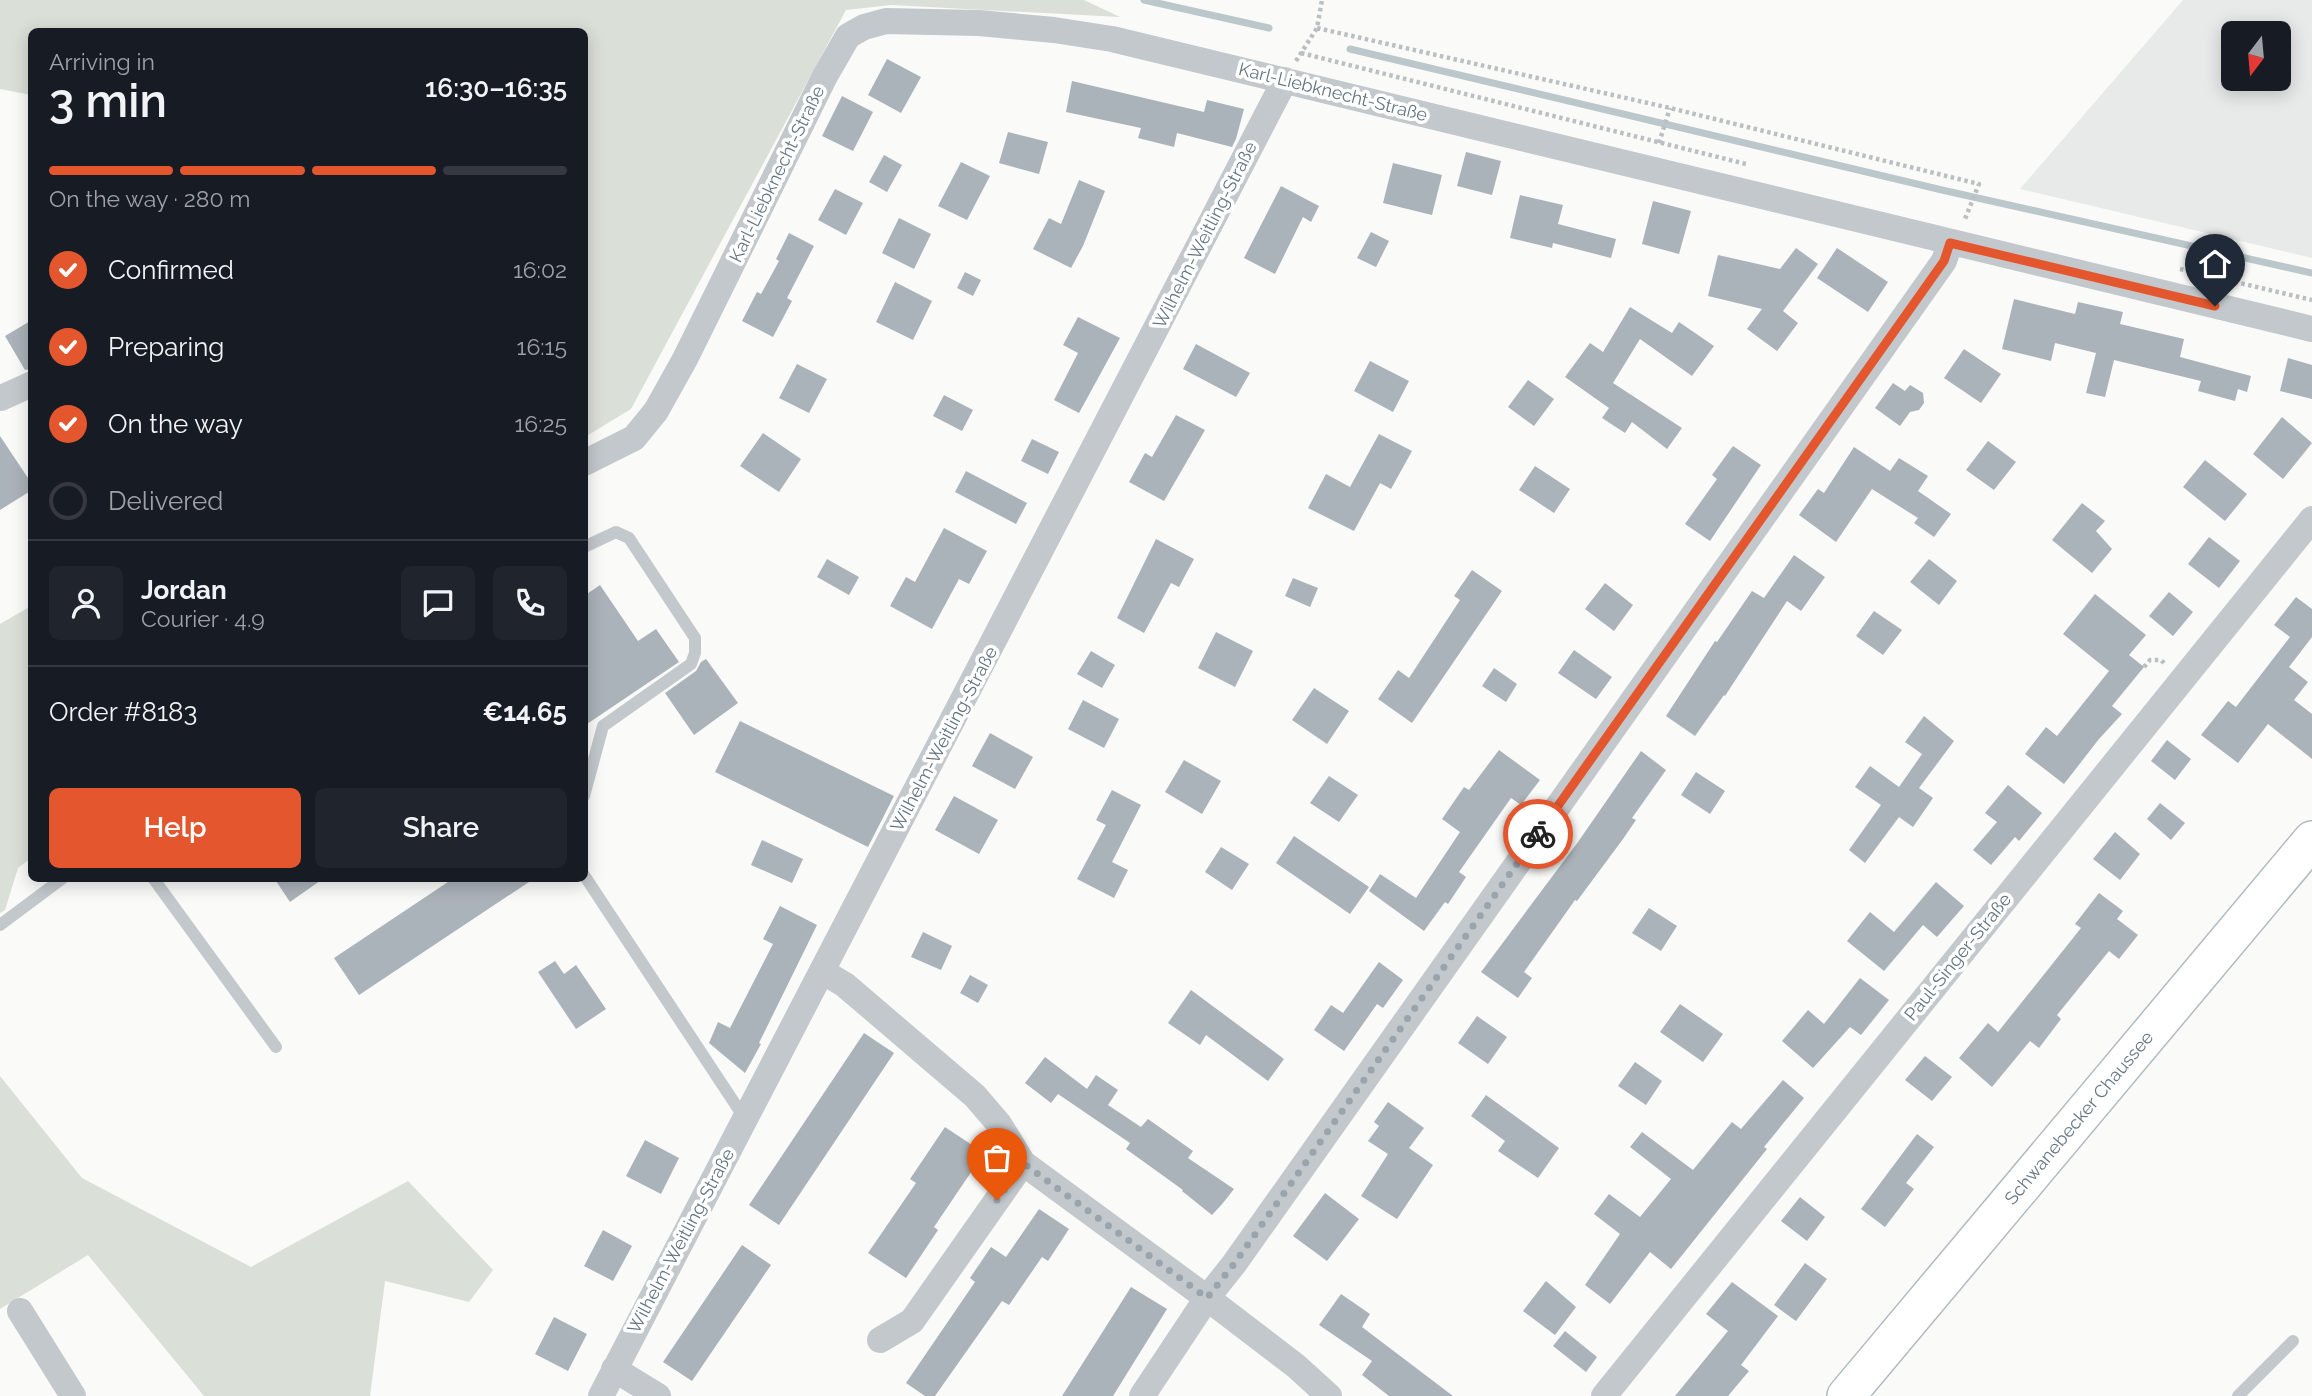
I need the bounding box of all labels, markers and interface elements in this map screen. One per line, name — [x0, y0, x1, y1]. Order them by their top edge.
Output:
north arrow — [2221, 21, 2291, 91]
map controls — [2221, 21, 2291, 91]
text: Arriving in — [49, 48, 155, 75]
street label: Karl-Liebknecht-Straße — [1237, 58, 1430, 125]
text: 16:30–16:35 — [425, 73, 567, 103]
text: 3 min — [49, 74, 167, 128]
street label: Karl-Liebknecht-Straße — [725, 82, 829, 265]
street label: Wilhelm-Weitling-Straße — [1148, 138, 1261, 332]
text: On the way · 280 m — [49, 185, 251, 212]
pin — [2185, 234, 2245, 306]
icon: home — [2196, 245, 2234, 283]
icon: check — [49, 251, 87, 289]
text: Confirmed — [108, 255, 234, 285]
text: 16:02 — [513, 256, 567, 283]
icon: check — [49, 328, 87, 366]
text: Preparing — [108, 332, 224, 362]
text: 16:15 — [517, 333, 567, 360]
icon: check — [49, 405, 87, 443]
text: On the way — [108, 409, 243, 439]
text: 16:25 — [514, 410, 567, 437]
text: Delivered — [108, 486, 223, 516]
button: person — [49, 566, 123, 640]
button: chat — [401, 566, 475, 640]
button: phone — [493, 566, 567, 640]
text: Jordan — [141, 575, 227, 605]
text: Courier · 4.9 — [141, 605, 265, 632]
street label: Wilhelm-Weitling-Straße — [886, 642, 1002, 835]
text: Order #8183 — [49, 697, 197, 727]
text: €14.65 — [483, 697, 567, 727]
button: Help — [49, 788, 301, 868]
button: Share — [315, 788, 567, 868]
courier — [1503, 799, 1573, 869]
icon: bike — [1519, 815, 1557, 853]
street label: Paul-Singer-Straße — [1900, 889, 2016, 1024]
street label: Schwanebecker Chaussee — [2000, 1026, 2158, 1209]
pin — [967, 1128, 1027, 1200]
icon: bag — [978, 1139, 1016, 1177]
street label: Wilhelm-Weitling-Straße — [623, 1144, 739, 1337]

